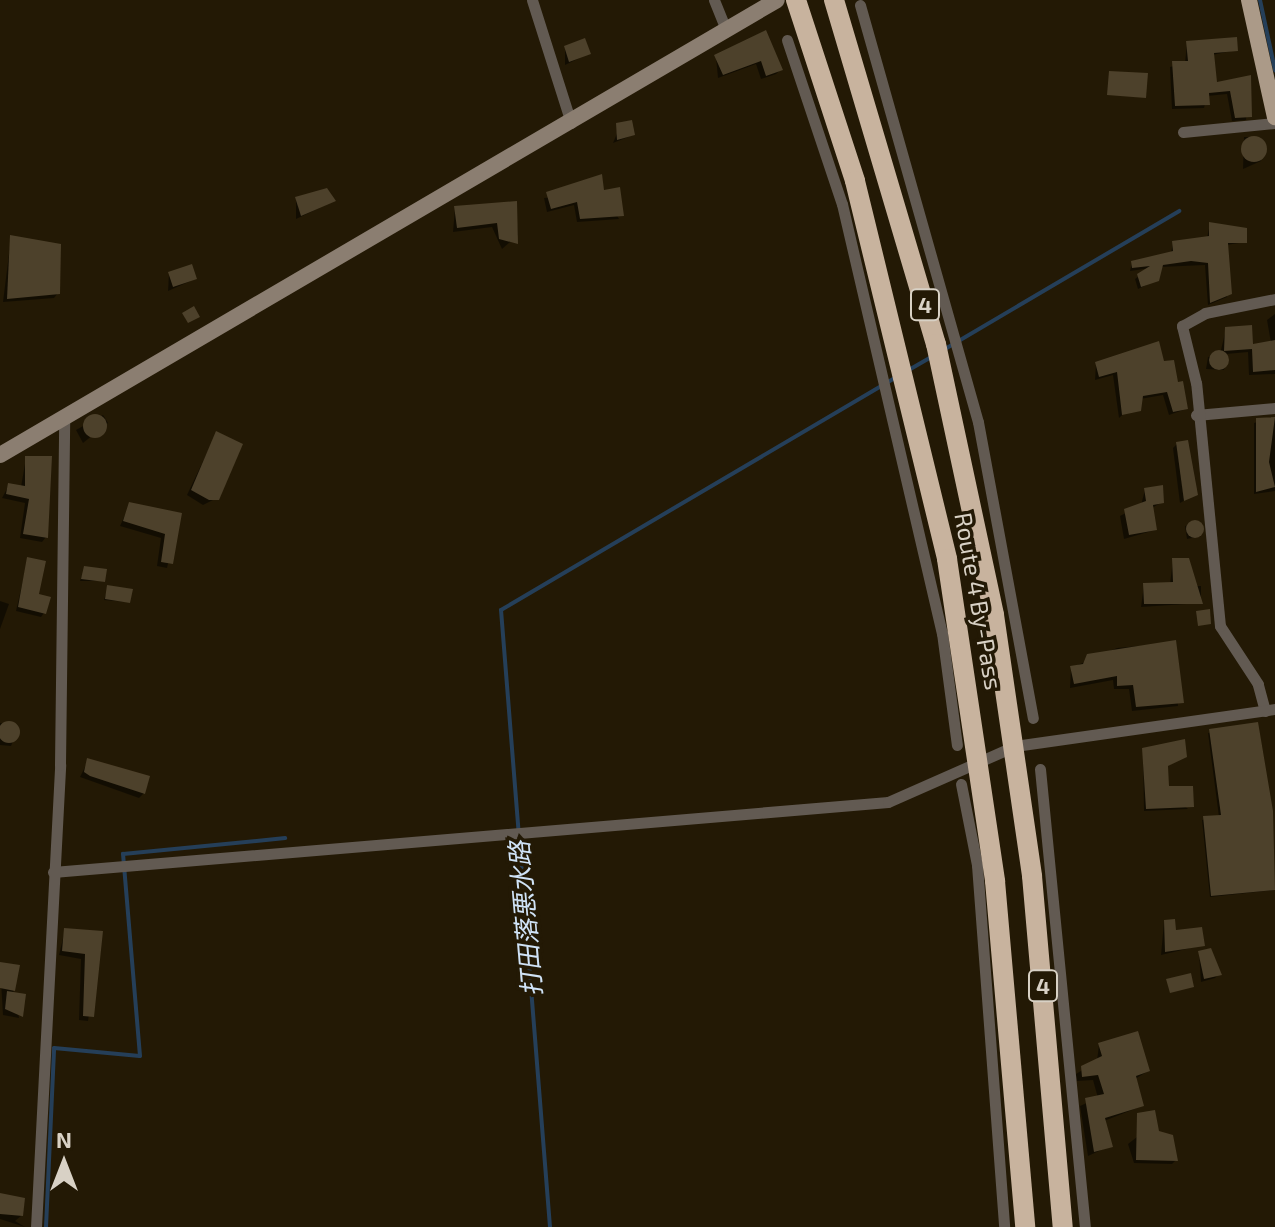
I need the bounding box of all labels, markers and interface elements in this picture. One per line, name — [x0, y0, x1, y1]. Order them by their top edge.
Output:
road number: 4 — [909, 287, 941, 323]
street label: Route 4 By-Pass — [949, 510, 1009, 692]
water label: 打田落悪水路 — [503, 840, 547, 998]
road number: 4 — [1027, 968, 1059, 1004]
north arrow — [24, 1123, 104, 1203]
text: N — [56, 1126, 72, 1152]

